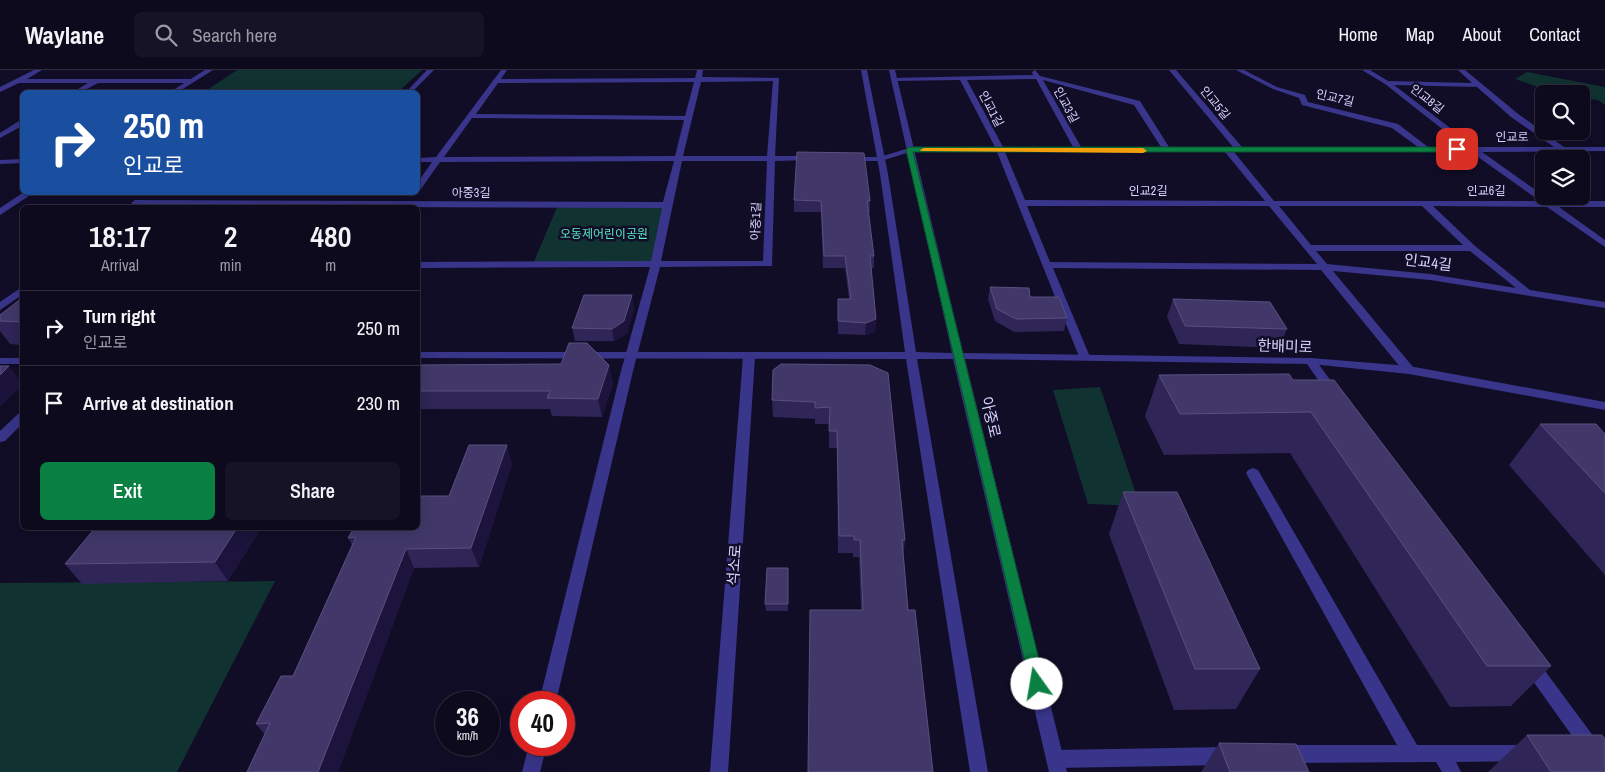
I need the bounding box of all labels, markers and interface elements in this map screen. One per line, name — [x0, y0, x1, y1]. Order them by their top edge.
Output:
search box — [134, 12, 484, 57]
text: Waylane — [25, 19, 104, 51]
icon: search — [152, 21, 180, 49]
text: Search here — [192, 22, 277, 48]
text: Home — [1338, 22, 1378, 47]
text: Map — [1406, 22, 1435, 47]
text: About — [1463, 22, 1501, 47]
text: Contact — [1529, 22, 1580, 47]
street label: 인교8길 — [1407, 81, 1447, 117]
street label: 인교5길 — [1196, 83, 1234, 123]
street label: 인교3길 — [1050, 84, 1082, 126]
map controls — [1535, 85, 1590, 205]
button: search — [1535, 85, 1590, 140]
street label: 인교7길 — [1314, 86, 1356, 110]
street label: 인교1길 — [975, 88, 1007, 130]
text: 250 m — [123, 102, 204, 149]
icon: right — [40, 110, 105, 175]
pin — [1436, 128, 1478, 170]
street label: 인교로 — [1495, 129, 1529, 145]
icon: arrive — [1443, 135, 1471, 163]
text: 인교로 — [123, 150, 184, 180]
button: layers — [1535, 150, 1590, 205]
street label: 인교2길 — [1129, 183, 1167, 199]
street label: 인교6길 — [1467, 183, 1505, 199]
street label: 아중3길 — [452, 185, 490, 201]
street label: 아중1길 — [747, 201, 765, 241]
text: 18:17 — [89, 216, 151, 256]
text: 2 — [224, 216, 238, 256]
text: 480 — [310, 216, 351, 256]
park label: 오동제어린이공원 — [560, 226, 648, 242]
street label: 인교4길 — [1403, 249, 1453, 275]
text: Arrival — [101, 254, 139, 276]
text: min — [220, 254, 242, 276]
text: m — [325, 254, 336, 276]
text: Turn right — [83, 303, 155, 329]
icon: right — [40, 314, 68, 342]
text: 250 m — [357, 315, 400, 341]
text: 인교로 — [83, 331, 127, 353]
street label: 한배미로 — [1257, 335, 1313, 357]
icon: arrive — [40, 389, 68, 417]
text: Arrive at destination — [83, 390, 234, 416]
text: 230 m — [357, 390, 400, 416]
street label: 아중로 — [976, 394, 1006, 440]
button: Exit — [40, 462, 215, 520]
button: Share — [225, 462, 400, 520]
street label: 석소로 — [722, 544, 746, 586]
position arrow — [1010, 657, 1062, 709]
speed limit sign: 40 — [510, 691, 575, 756]
text: 36 — [456, 700, 479, 734]
text: km/h — [457, 728, 478, 744]

